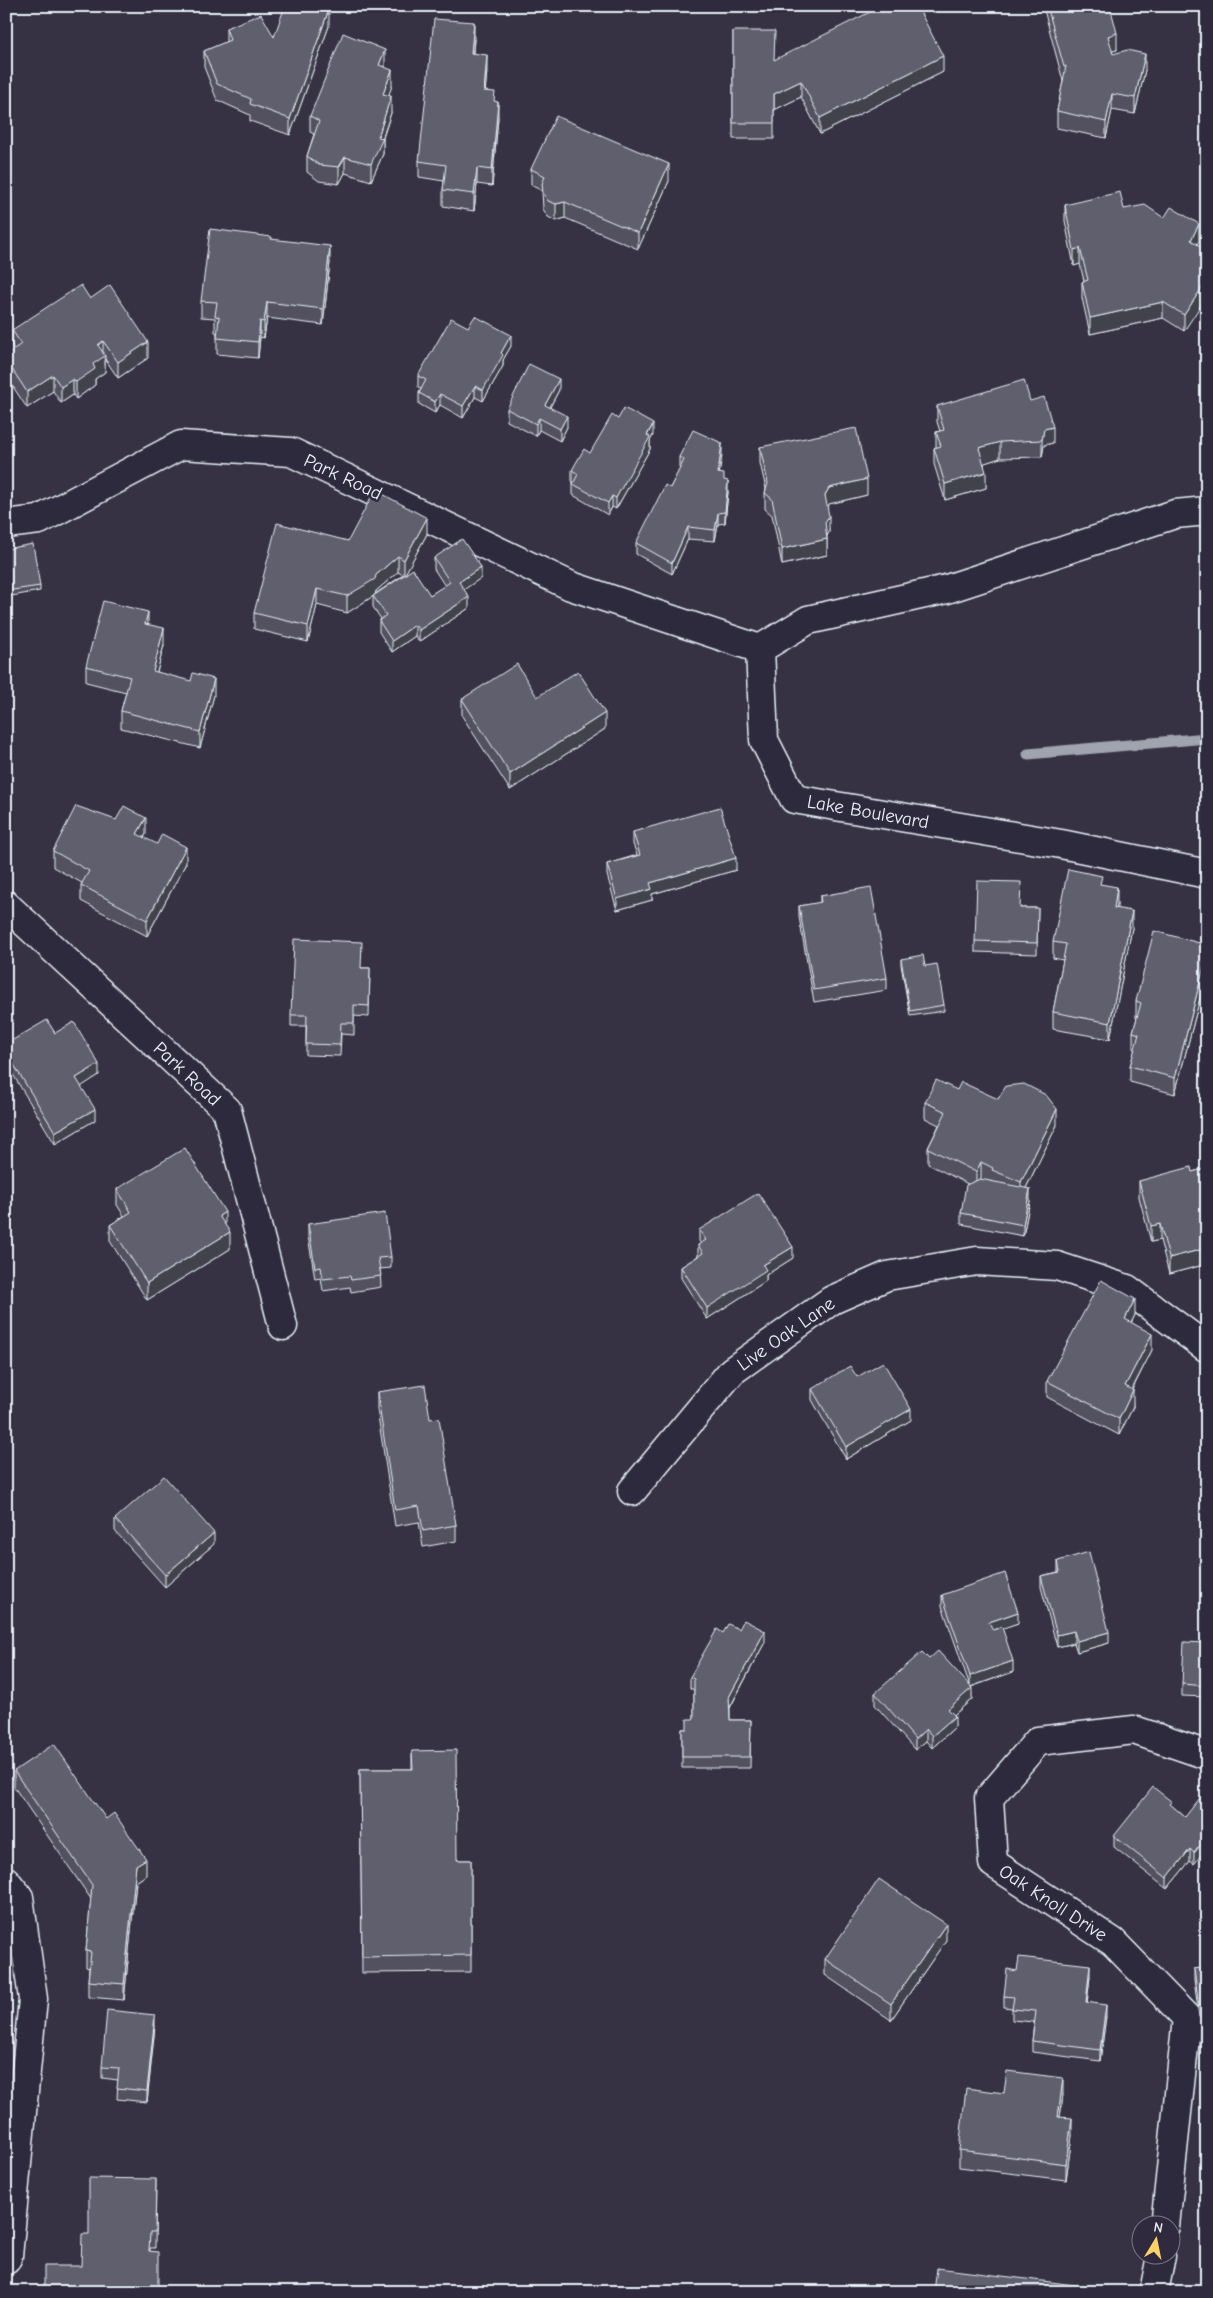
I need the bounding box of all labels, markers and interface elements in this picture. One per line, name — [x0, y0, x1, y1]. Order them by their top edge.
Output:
street label: Park Road — [300, 449, 386, 505]
street label: Lake Boulevard — [805, 790, 931, 834]
street label: Park Road — [149, 1037, 225, 1111]
street label: Live Oak Lane — [733, 1292, 839, 1376]
street label: Oak Knoll Drive — [995, 1860, 1111, 1946]
north arrow — [1130, 2216, 1180, 2266]
text: N — [1152, 2219, 1164, 2237]

